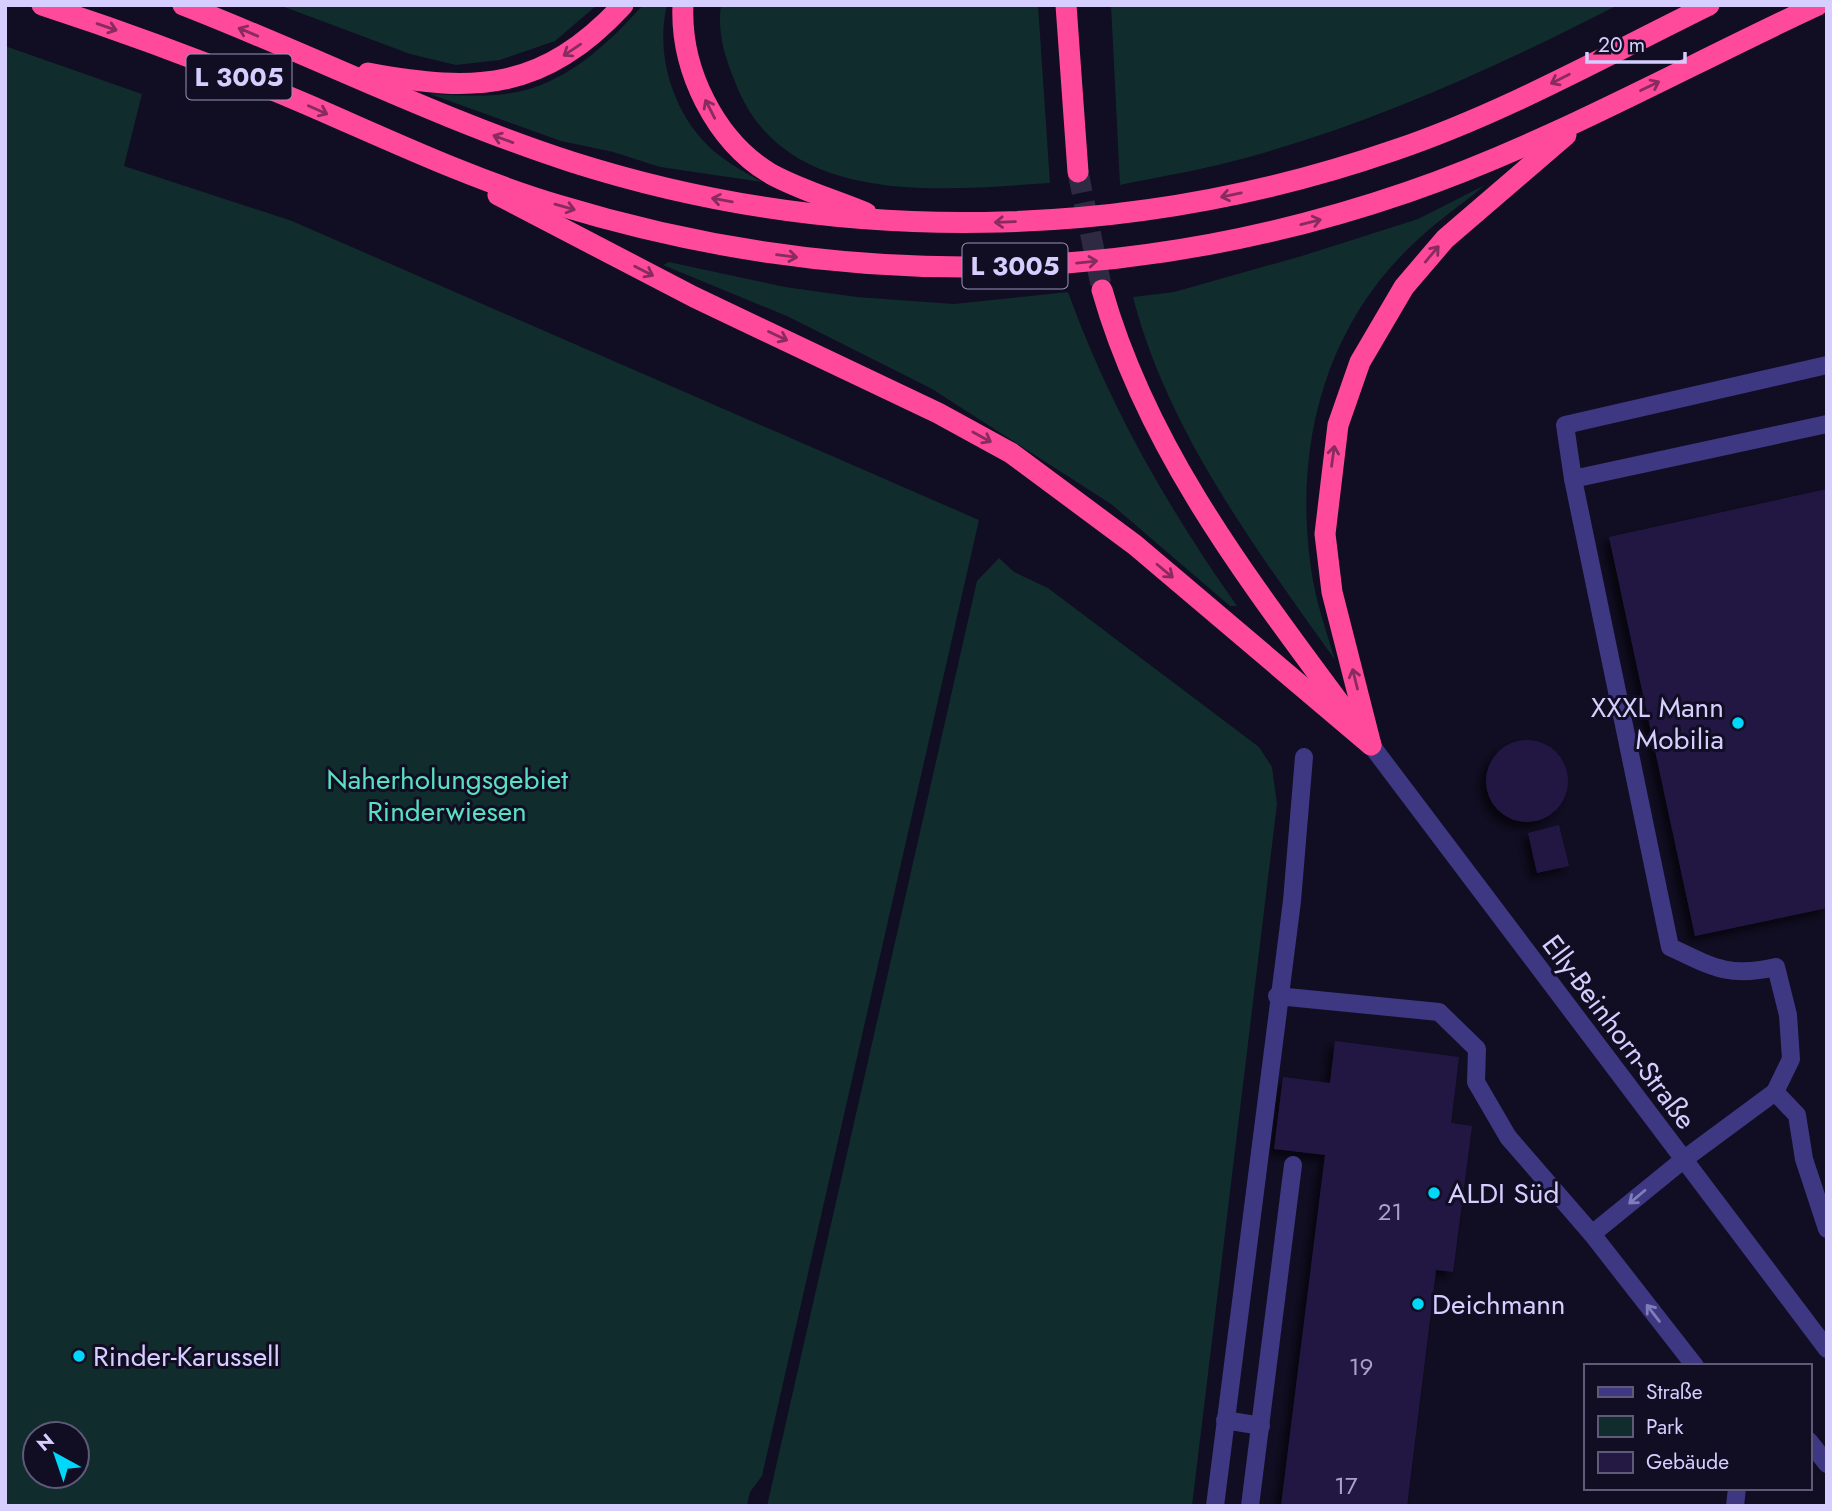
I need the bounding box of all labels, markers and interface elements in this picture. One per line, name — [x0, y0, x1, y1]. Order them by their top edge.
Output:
scale bar — [1587, 21, 1685, 65]
one-way arrow — [95, 22, 117, 34]
one-way arrow — [238, 24, 260, 37]
text: 20 m — [1598, 30, 1645, 60]
one-way arrow — [563, 43, 582, 57]
road number: L 3005 — [187, 54, 292, 100]
one-way arrow — [1550, 73, 1571, 87]
one-way arrow — [1639, 79, 1660, 93]
one-way arrow — [703, 99, 717, 120]
one-way arrow — [307, 104, 329, 117]
one-way arrow — [493, 132, 515, 144]
one-way arrow — [1220, 189, 1243, 203]
one-way arrow — [711, 193, 734, 206]
one-way arrow — [553, 201, 576, 214]
one-way arrow — [1299, 215, 1322, 228]
one-way arrow — [994, 216, 1017, 229]
road number: L 3005 — [962, 244, 1068, 288]
one-way arrow — [1424, 246, 1440, 264]
one-way arrow — [775, 250, 798, 263]
one-way arrow — [1075, 255, 1098, 268]
one-way arrow — [633, 265, 653, 279]
one-way arrow — [767, 330, 788, 343]
one-way arrow — [971, 430, 991, 444]
one-way arrow — [1327, 445, 1340, 468]
one-way arrow — [1156, 563, 1174, 579]
one-way arrow — [1348, 668, 1361, 691]
place label: XXXL Mann Mobilia — [1591, 687, 1724, 760]
marker: XXXL Mann Mobilia — [1730, 715, 1746, 731]
park label: Naherholungsgebiet Rinderwiesen — [326, 759, 568, 832]
street label: Elly-Beinhorn-Straße — [1532, 926, 1706, 1138]
place label: ALDI Süd — [1448, 1173, 1559, 1214]
marker: ALDI Süd — [1426, 1185, 1442, 1201]
one-way arrow — [1629, 1189, 1647, 1204]
house number: 21 — [1378, 1194, 1402, 1229]
place label: Deichmann — [1432, 1284, 1566, 1325]
marker: Deichmann — [1410, 1296, 1426, 1312]
one-way arrow — [1645, 1304, 1660, 1322]
place label: Rinder-Karussell — [93, 1336, 280, 1377]
marker: Rinder-Karussell — [71, 1348, 87, 1364]
house number: 19 — [1349, 1349, 1373, 1384]
legend — [1584, 1364, 1811, 1490]
text: Straße — [1646, 1377, 1703, 1407]
text: Park — [1646, 1412, 1684, 1442]
north arrow — [21, 1420, 91, 1490]
text: N — [31, 1427, 60, 1458]
text: Gebäude — [1646, 1447, 1729, 1477]
house number: 17 — [1334, 1468, 1358, 1503]

